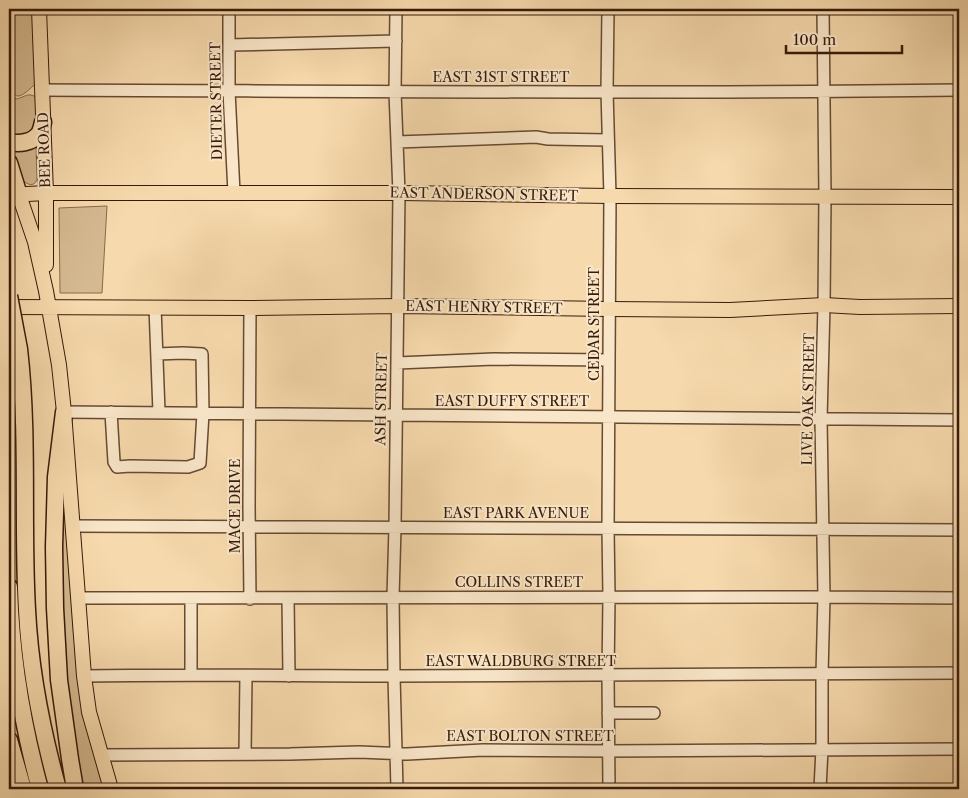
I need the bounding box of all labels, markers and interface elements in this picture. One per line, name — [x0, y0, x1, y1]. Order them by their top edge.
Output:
scale bar — [786, 22, 902, 54]
text: 100 m — [793, 30, 836, 49]
street label: DIETER STREET — [206, 41, 226, 160]
street label: EAST 31ST STREET — [433, 68, 570, 86]
street label: BEE ROAD — [34, 112, 54, 188]
street label: EAST ANDERSON STREET — [389, 183, 579, 205]
street label: CEDAR STREET — [585, 266, 603, 381]
street label: EAST HENRY STREET — [405, 297, 563, 317]
street label: LIVE OAK STREET — [798, 332, 818, 465]
street label: ASH STREET — [371, 352, 391, 447]
street label: EAST DUFFY STREET — [435, 392, 590, 410]
street label: MACE DRIVE — [226, 459, 244, 553]
street label: EAST PARK AVENUE — [443, 504, 589, 522]
street label: COLLINS STREET — [455, 573, 584, 591]
street label: EAST WALDBURG STREET — [425, 652, 617, 670]
street label: EAST BOLTON STREET — [446, 727, 614, 745]

